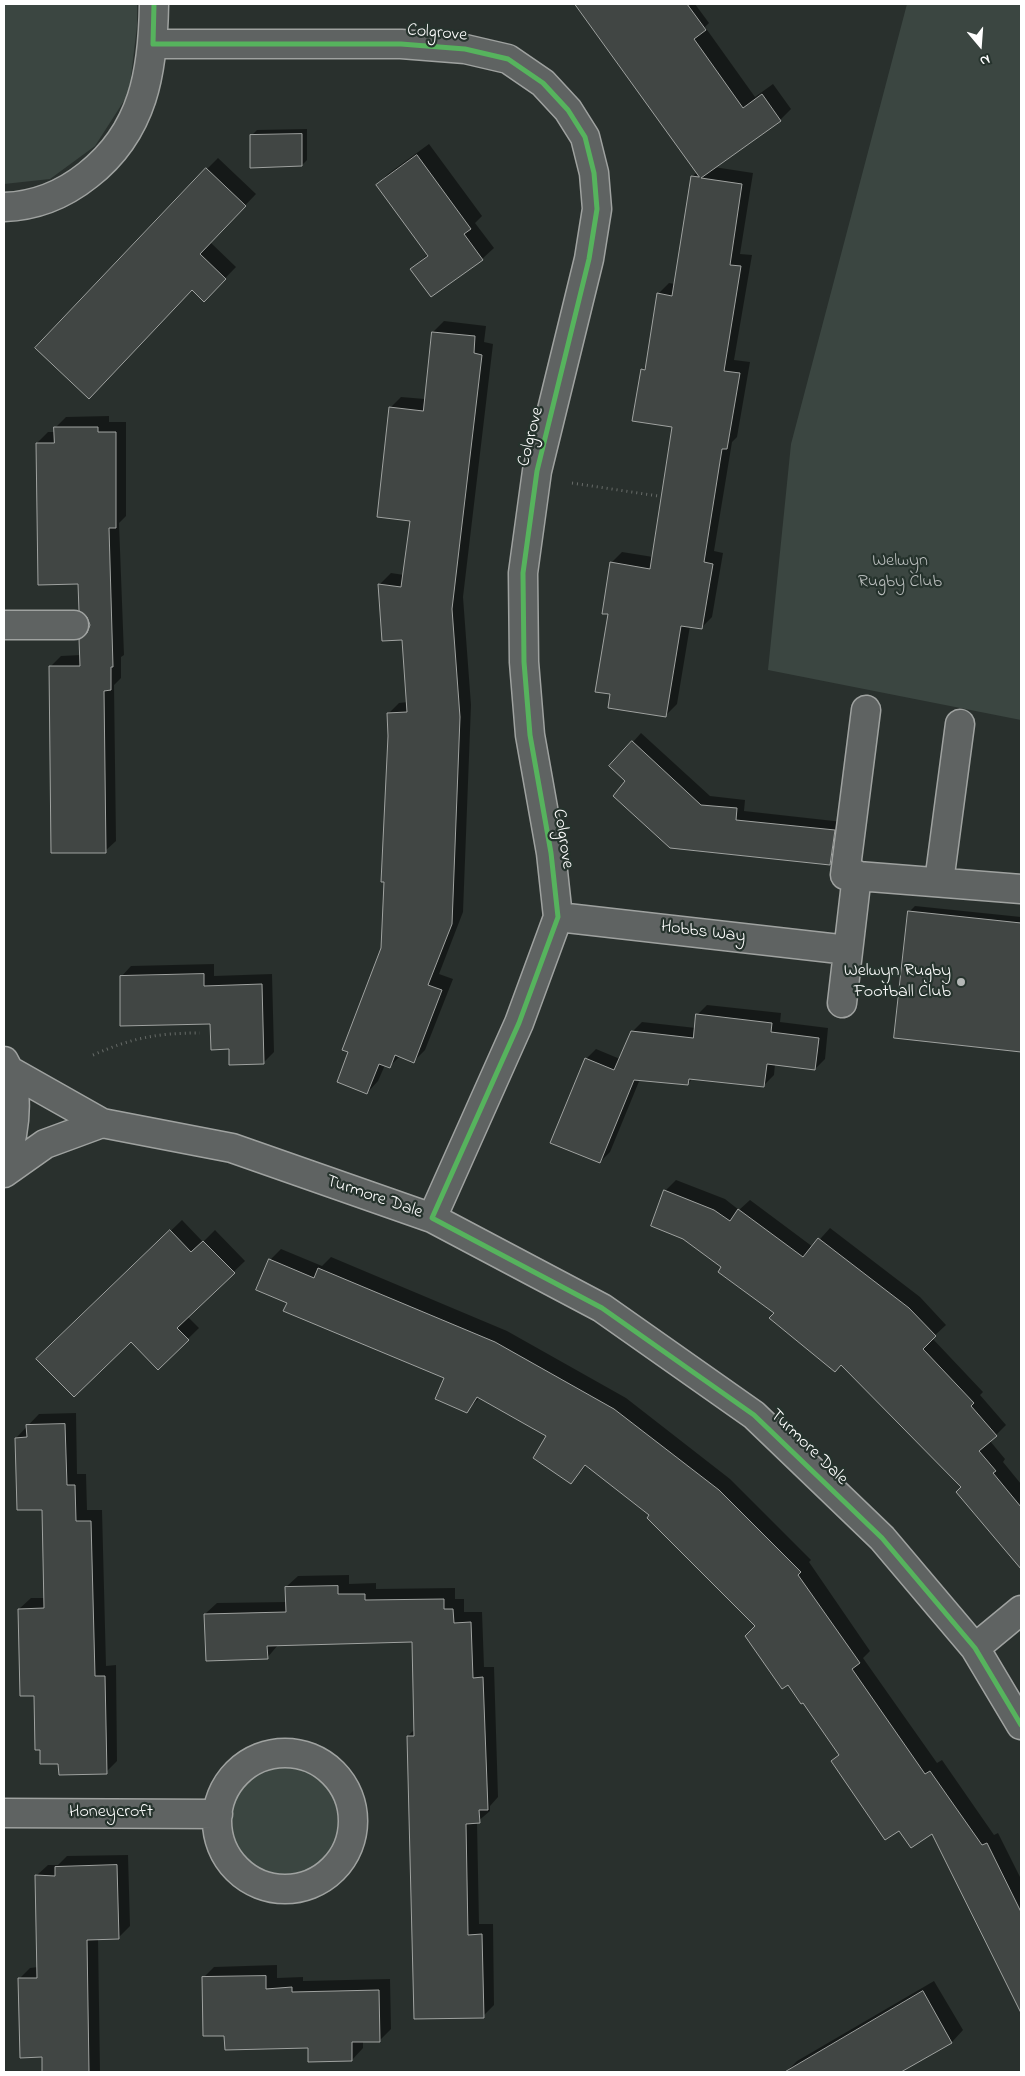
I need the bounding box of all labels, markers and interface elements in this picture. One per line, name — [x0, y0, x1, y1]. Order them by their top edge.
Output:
north arrow — [955, 20, 1005, 70]
street label: Colgrove — [406, 21, 468, 47]
text: N — [977, 48, 993, 71]
street label: Colgrove — [514, 405, 550, 469]
park label: Welwyn Rugby Club — [858, 551, 942, 594]
street label: Colgrove — [547, 808, 577, 870]
street label: Hobbs Way — [659, 917, 747, 949]
place label: Welwyn Rugby Football Club — [844, 961, 951, 1004]
marker: Welwyn Rugby Football Club — [955, 976, 967, 988]
street label: Turmore Dale — [323, 1171, 425, 1225]
street label: Turmore Dale — [764, 1405, 852, 1491]
street label: Honeycroft — [69, 1802, 153, 1824]

